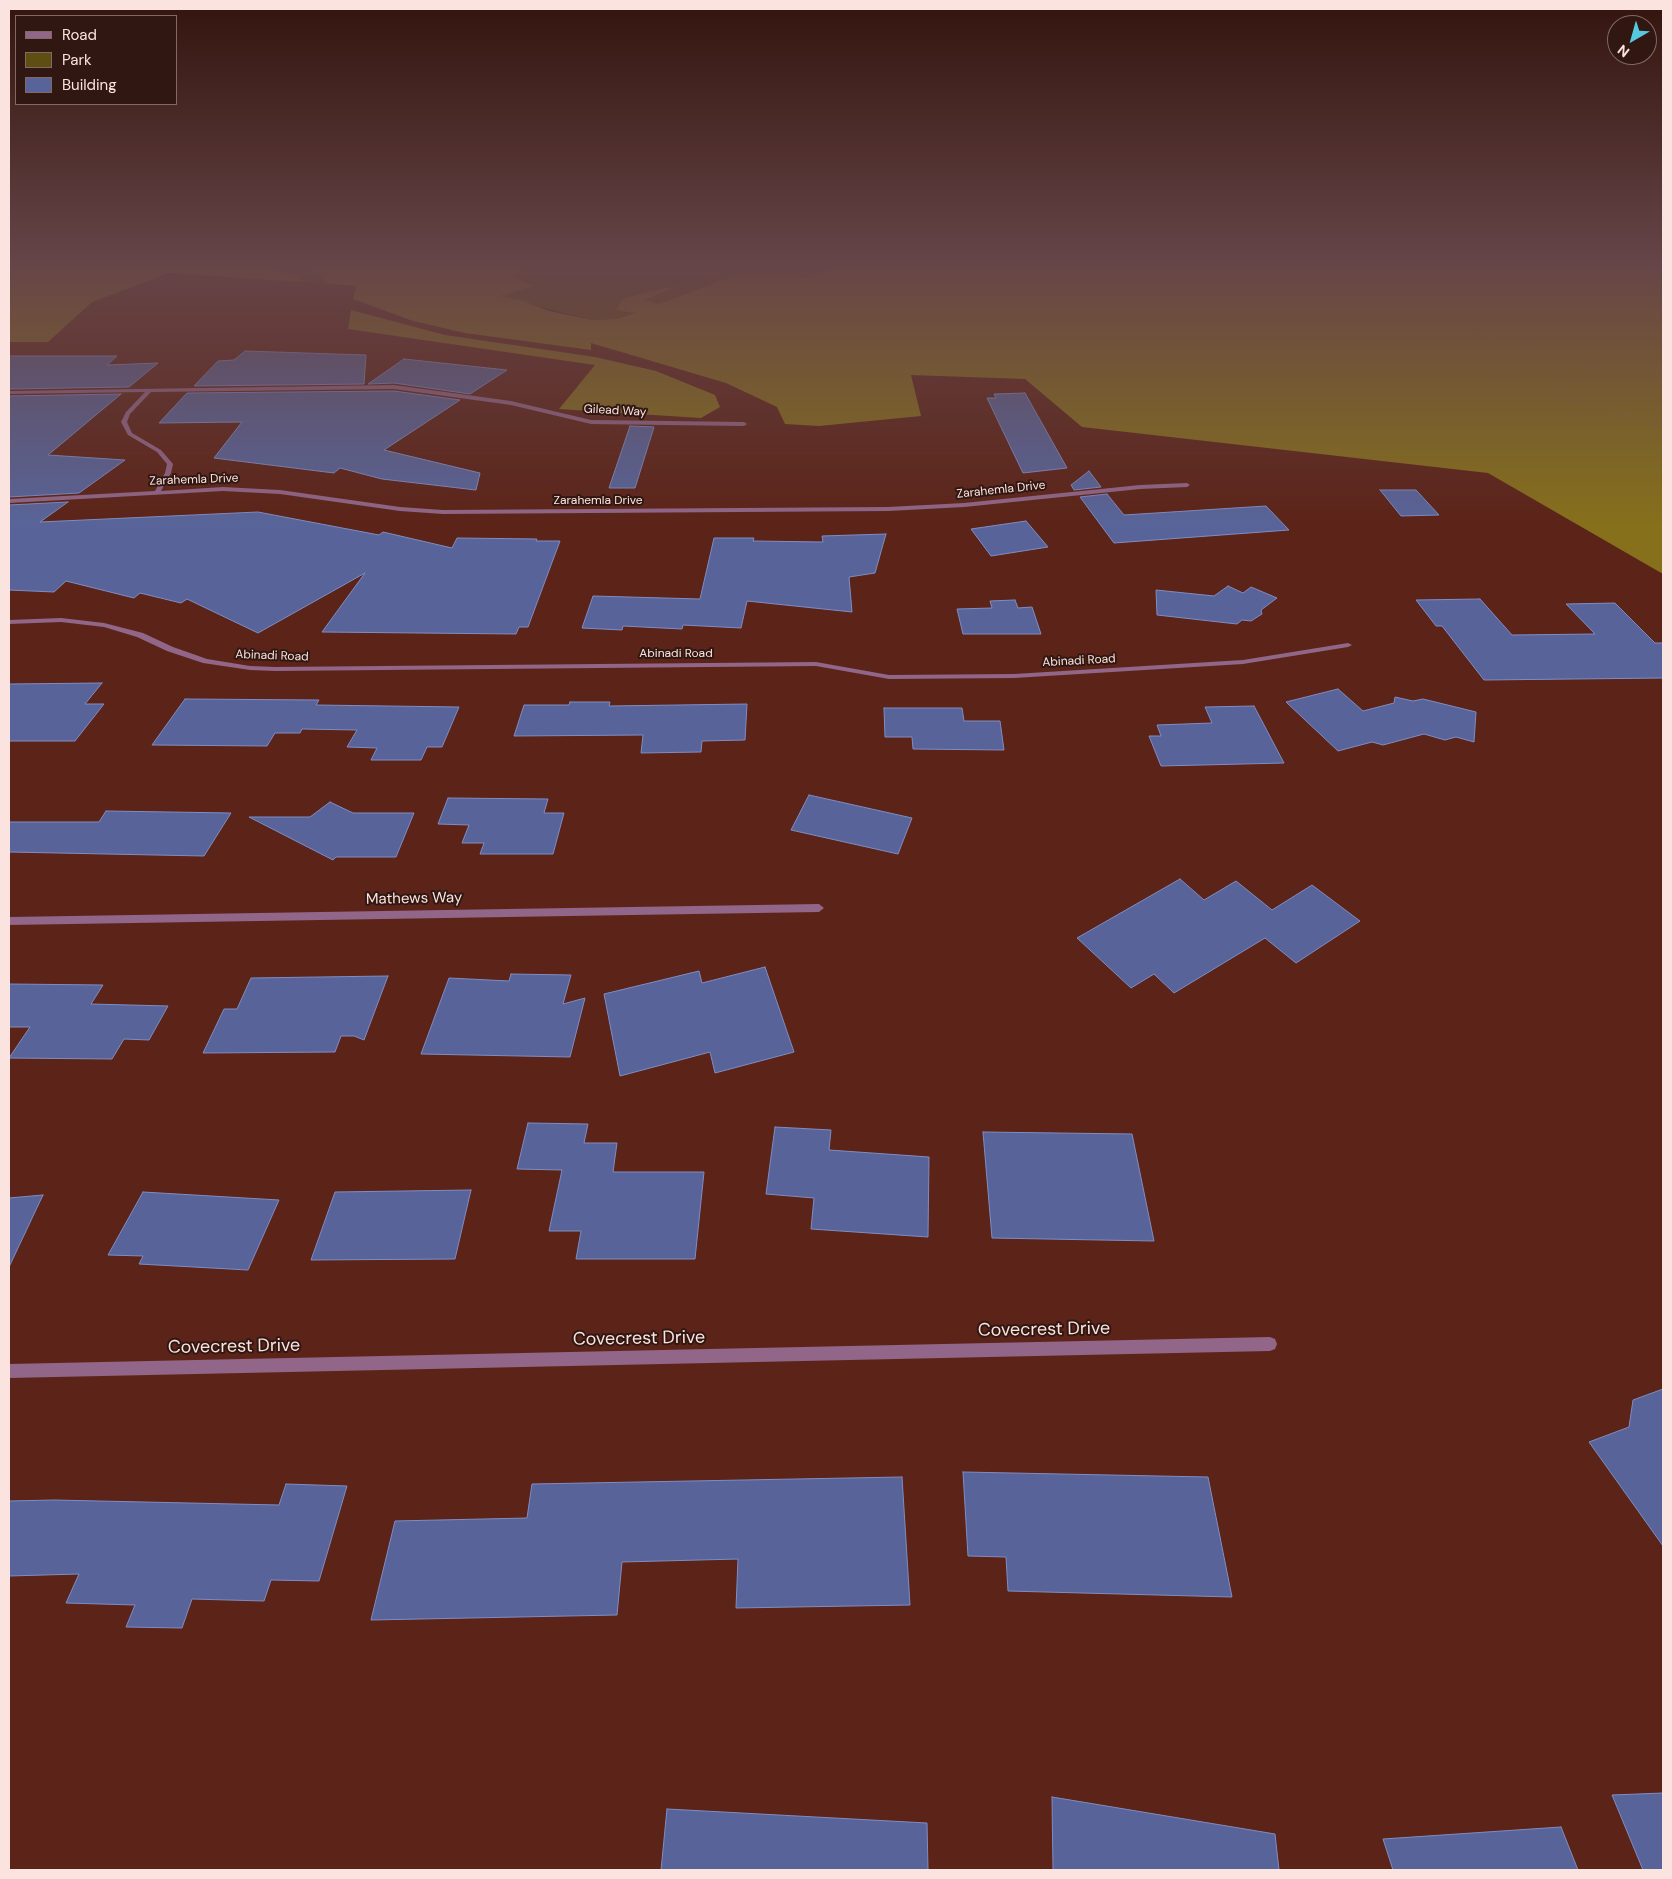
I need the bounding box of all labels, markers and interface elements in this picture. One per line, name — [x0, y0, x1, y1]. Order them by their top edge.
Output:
legend — [15, 15, 178, 105]
north arrow — [1607, 15, 1657, 65]
text: Road — [62, 25, 97, 45]
text: N — [1614, 41, 1633, 61]
text: Park — [62, 50, 92, 70]
text: Building — [62, 75, 117, 95]
street label: Gilead Way — [583, 402, 647, 420]
street label: Zarahemla Drive — [149, 471, 239, 489]
street label: Zarahemla Drive — [956, 478, 1046, 502]
street label: Zarahemla Drive — [553, 494, 643, 508]
street label: Abinadi Road — [639, 647, 713, 661]
street label: Abinadi Road — [235, 648, 309, 664]
street label: Abinadi Road — [1042, 652, 1116, 670]
street label: Mathews Way — [366, 889, 462, 909]
street label: Covecrest Drive — [978, 1318, 1110, 1342]
street label: Covecrest Drive — [573, 1327, 705, 1351]
street label: Covecrest Drive — [168, 1335, 300, 1359]

